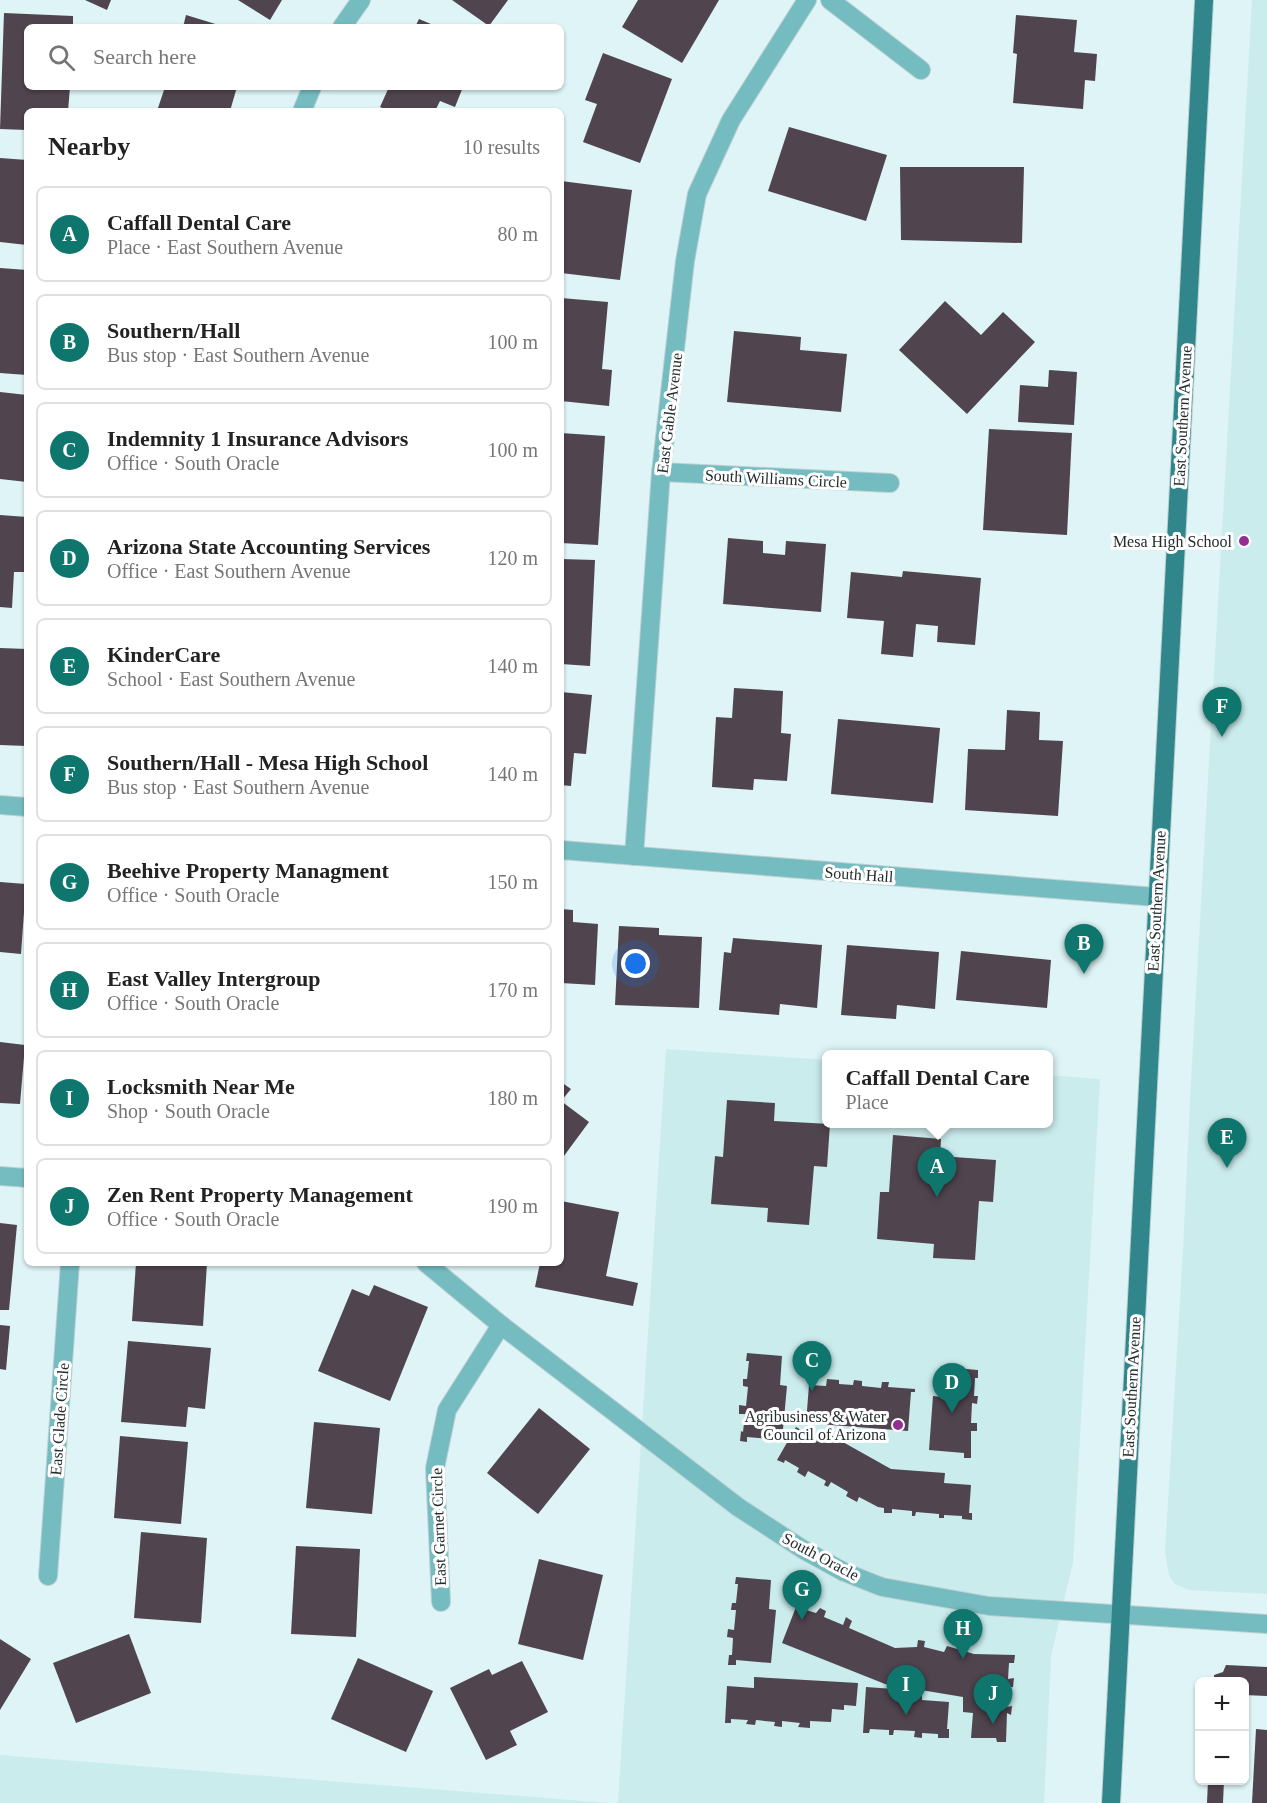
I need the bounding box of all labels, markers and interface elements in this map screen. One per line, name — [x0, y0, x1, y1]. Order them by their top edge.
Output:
search box — [24, 24, 564, 90]
icon: search — [45, 41, 78, 74]
text: Search here — [93, 44, 196, 69]
text: Nearby — [48, 132, 130, 161]
text: 10 results — [463, 136, 540, 158]
text: Caffall Dental Care — [107, 210, 291, 235]
text: A — [62, 223, 77, 245]
text: 80 m — [497, 223, 538, 245]
text: Place · East Southern Avenue — [107, 236, 343, 258]
text: Southern/Hall — [107, 318, 240, 343]
text: B — [63, 331, 76, 353]
text: 100 m — [487, 331, 538, 353]
text: Bus stop · East Southern Avenue — [107, 344, 369, 366]
street label: East Southern Avenue — [1170, 345, 1195, 487]
street label: East Gable Avenue — [654, 352, 685, 474]
text: Indemnity 1 Insurance Advisors — [107, 426, 408, 451]
text: C — [62, 439, 77, 461]
text: 100 m — [487, 439, 538, 461]
text: Office · South Oracle — [107, 452, 279, 474]
street label: South Williams Circle — [705, 466, 847, 491]
place label: Mesa High School — [1113, 533, 1233, 551]
text: Arizona State Accounting Services — [107, 534, 430, 559]
marker: Mesa High School — [1237, 534, 1251, 548]
text: D — [62, 547, 77, 569]
text: 120 m — [487, 547, 538, 569]
text: Office · East Southern Avenue — [107, 560, 351, 582]
text: KinderCare — [107, 642, 220, 667]
text: E — [63, 655, 76, 677]
text: 140 m — [487, 655, 538, 677]
text: School · East Southern Avenue — [107, 668, 355, 690]
pin: F — [1202, 688, 1242, 737]
text: Southern/Hall - Mesa High School — [107, 750, 428, 775]
text: F — [63, 763, 76, 785]
text: 140 m — [487, 763, 538, 785]
text: Bus stop · East Southern Avenue — [107, 776, 369, 798]
street label: East Southern Avenue — [1144, 830, 1169, 972]
text: Beehive Property Managment — [107, 858, 389, 883]
street label: South Hall — [824, 864, 894, 885]
text: G — [62, 871, 77, 893]
text: 150 m — [487, 871, 538, 893]
text: Office · South Oracle — [107, 884, 279, 906]
pin: B — [1064, 924, 1104, 974]
your location — [621, 949, 650, 978]
text: East Valley Intergroup — [107, 966, 321, 991]
text: H — [62, 979, 77, 1001]
text: 170 m — [487, 979, 538, 1001]
text: Office · South Oracle — [107, 992, 279, 1014]
popup — [822, 1050, 1053, 1128]
text: Caffall Dental Care — [845, 1065, 1030, 1090]
text: Locksmith Near Me — [107, 1074, 295, 1099]
text: I — [66, 1087, 73, 1109]
text: 180 m — [487, 1087, 538, 1109]
text: Place — [845, 1091, 889, 1113]
text: Shop · South Oracle — [107, 1100, 270, 1122]
pin: E — [1208, 1118, 1246, 1168]
pin: A — [918, 1148, 956, 1197]
text: Zen Rent Property Management — [107, 1182, 413, 1207]
text: J — [65, 1195, 75, 1217]
text: 190 m — [487, 1195, 538, 1217]
text: Office · South Oracle — [107, 1208, 279, 1230]
street label: East Southern Avenue — [1119, 1316, 1144, 1458]
pin: C — [792, 1342, 832, 1391]
street label: East Glade Circle — [47, 1362, 72, 1476]
pin: D — [932, 1364, 972, 1413]
place label: Agribusiness & Water Council of Arizona — [744, 1408, 887, 1443]
marker: Agribusiness & Water Council of Arizona — [891, 1418, 905, 1432]
street label: East Garnet Circle — [428, 1468, 449, 1586]
street label: South Oracle — [780, 1529, 862, 1584]
pin: G — [782, 1570, 822, 1620]
pin: H — [944, 1610, 982, 1659]
pin: I — [886, 1666, 926, 1715]
pin: J — [974, 1674, 1012, 1724]
map controls — [1195, 1677, 1249, 1785]
button: + — [1195, 1677, 1249, 1731]
button: − — [1195, 1731, 1249, 1785]

